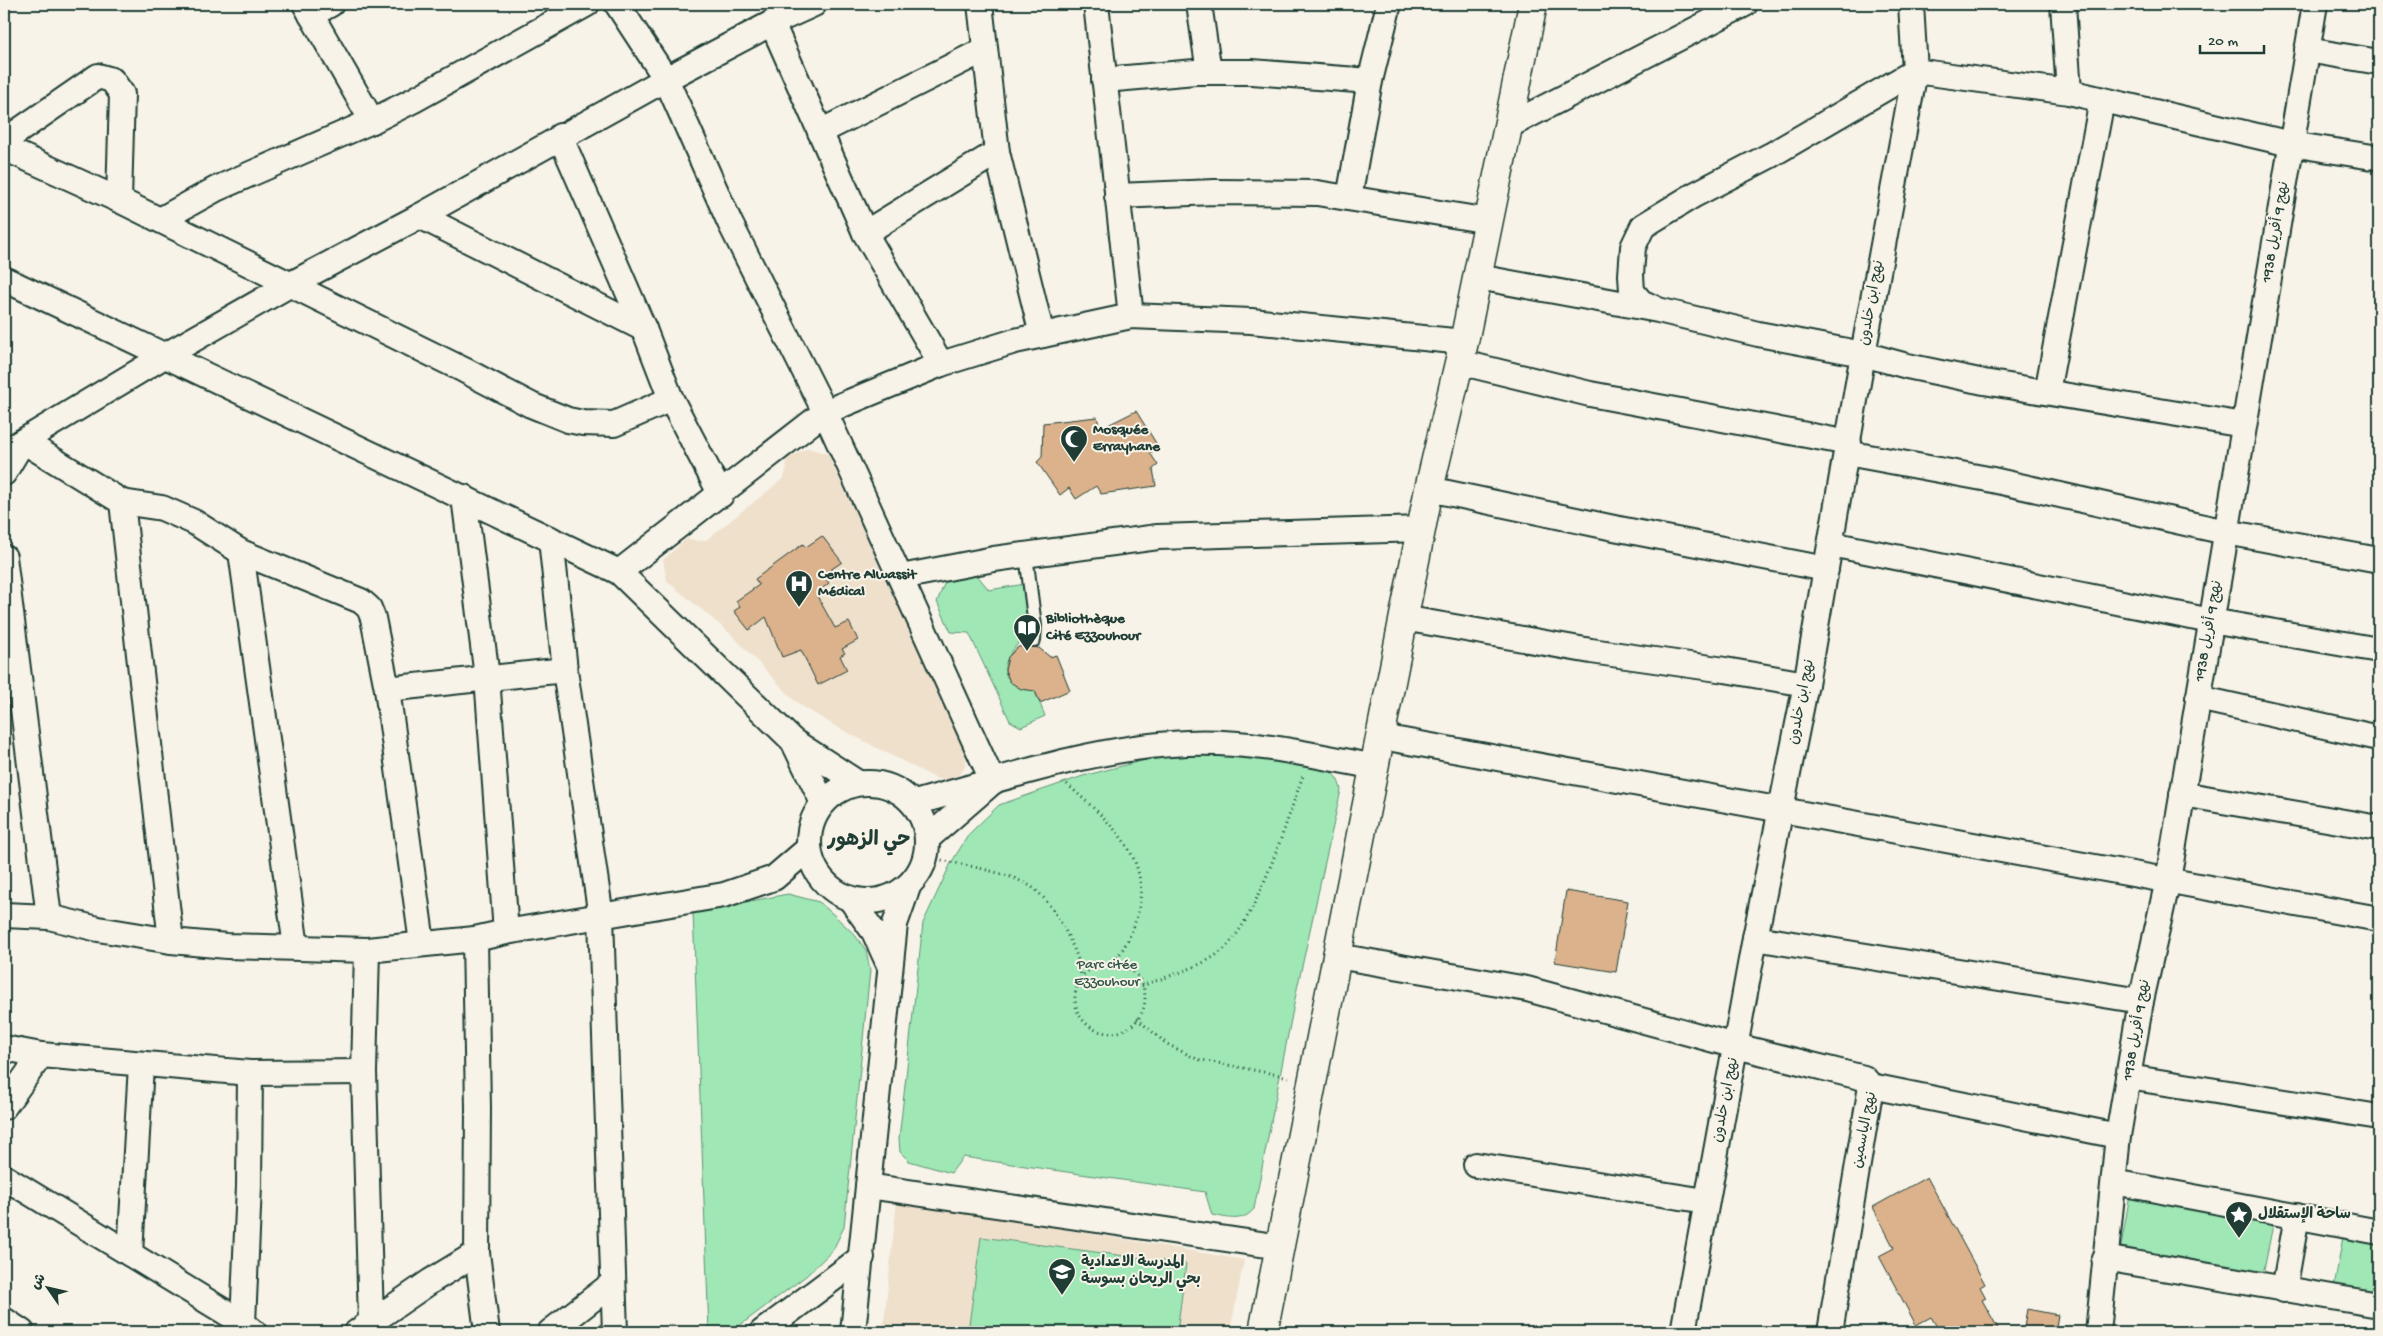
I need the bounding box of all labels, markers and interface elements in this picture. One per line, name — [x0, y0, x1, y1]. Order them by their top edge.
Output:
scale bar — [2200, 22, 2264, 54]
text: 20 m — [2208, 33, 2238, 51]
street label: نهج 9 أفريل 1938 — [2256, 180, 2294, 285]
street label: نهج ابن خلدون — [1856, 259, 1888, 347]
place label: Mosquée Errayhane — [1093, 421, 1161, 456]
mosque icon: Mosquée Errayhane — [1059, 424, 1089, 463]
place label: Centre Alwassit Médical — [817, 566, 918, 601]
hospital icon: Centre Alwassit Médical — [784, 569, 814, 608]
street label: نهج 9 أفريل 1938 — [2189, 579, 2227, 684]
place label: Bibliothèque Cité Ezzouhour — [1045, 610, 1142, 645]
library icon: Bibliothèque Cité Ezzouhour — [1012, 613, 1042, 652]
street label: نهج ابن خلدون — [1785, 658, 1819, 746]
district label: حي الزهور — [827, 829, 910, 856]
park label: Parc citée Ezzouhour — [1074, 956, 1141, 991]
street label: نهج 9 أفريل 1938 — [2117, 978, 2155, 1083]
street label: نهج ابن خلدون — [1709, 1056, 1743, 1144]
street label: نهج الياسمين — [1849, 1090, 1881, 1170]
place icon: ساحة اﻹستقلال — [2224, 1200, 2254, 1239]
place label: ساحة اﻹستقلال — [2258, 1205, 2351, 1224]
place label: المدرسة الاعدادية بحي الريحان بسوسة — [1081, 1253, 1201, 1292]
school or university icon: المدرسة الاعدادية بحي الريحان بسوسة — [1047, 1257, 1077, 1296]
north arrow — [22, 1264, 72, 1314]
text: ش — [28, 1271, 51, 1293]

